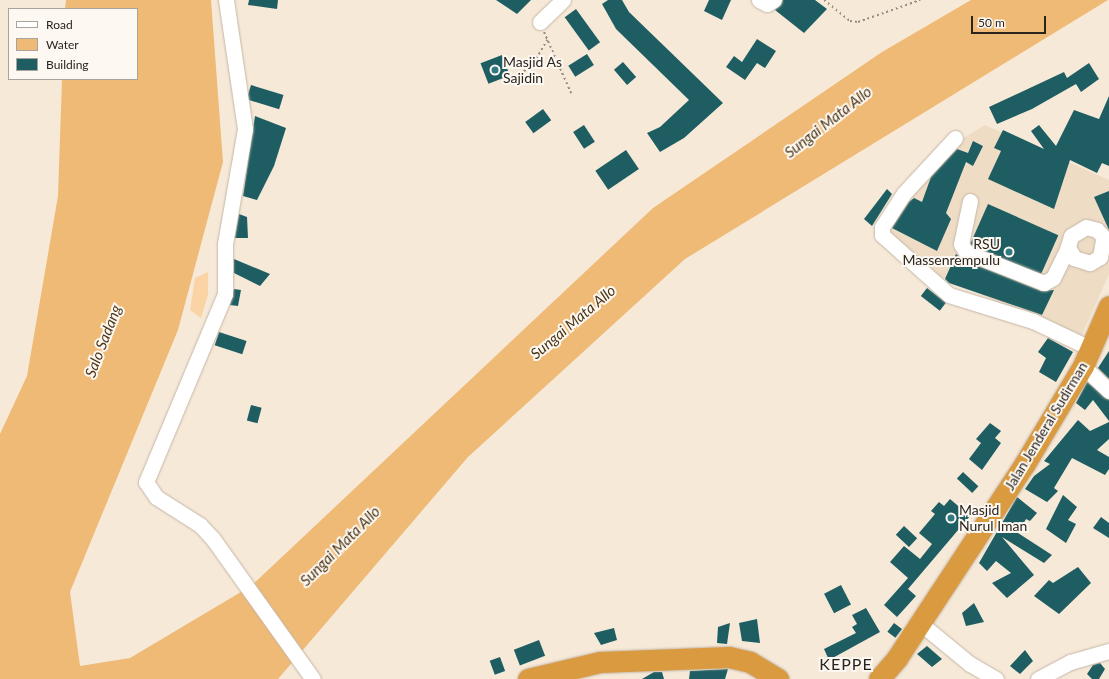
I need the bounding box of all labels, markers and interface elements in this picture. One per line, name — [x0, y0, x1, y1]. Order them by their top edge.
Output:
legend — [8, 8, 138, 80]
scale bar — [973, 8, 1048, 34]
text: 50 m — [978, 15, 1005, 30]
text: Road — [46, 17, 73, 32]
text: Water — [46, 37, 79, 52]
place label: Masjid As Sajidin — [503, 54, 562, 86]
text: Building — [46, 57, 89, 72]
marker: Masjid As Sajidin — [490, 65, 500, 75]
water label: Sungai Mata Allo — [781, 82, 875, 162]
place label: RSU Massenrempulu — [902, 236, 1000, 268]
marker: RSU Massenrempulu — [1003, 246, 1015, 258]
water label: Sungai Mata Allo — [527, 281, 619, 363]
water label: Salo Sadang — [81, 302, 125, 380]
street label: Jalan Jenderal Sudirman — [1001, 359, 1091, 493]
water label: Sungai Mata Allo — [296, 502, 384, 590]
place label: Masjid Nurul Iman — [959, 502, 1027, 534]
marker: Masjid Nurul Iman — [946, 513, 956, 523]
district label: KEPPE — [819, 654, 873, 674]

